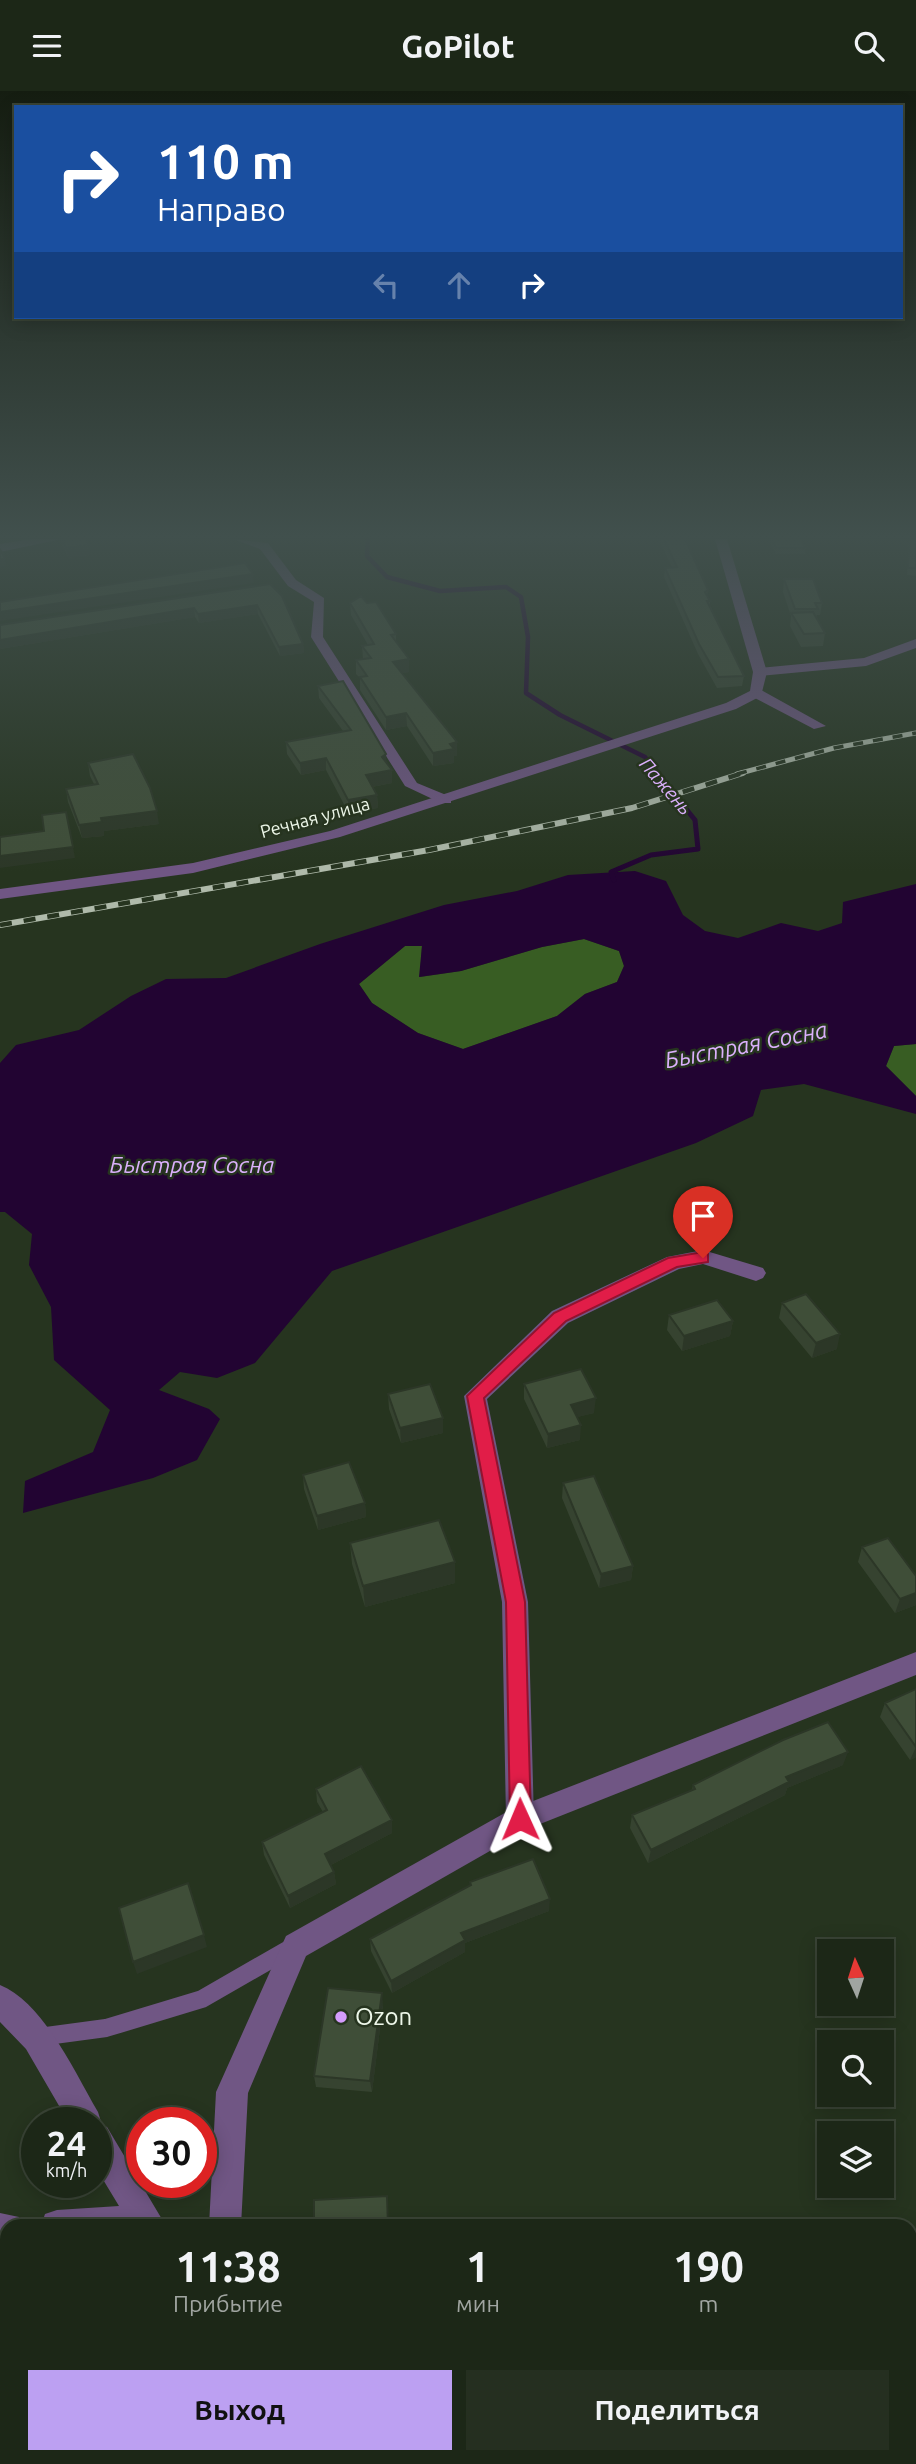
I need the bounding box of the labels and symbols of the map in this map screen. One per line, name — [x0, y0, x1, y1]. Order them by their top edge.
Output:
water label: Пажень — [635, 753, 697, 819]
street label: Речная улица — [258, 793, 372, 841]
water label: Быстрая Сосна — [663, 1017, 829, 1073]
water label: Быстрая Сосна — [110, 1152, 274, 1177]
pin — [673, 1186, 733, 1258]
position arrow — [483, 1782, 557, 1856]
north arrow — [817, 1939, 894, 2016]
place label: Ozon — [355, 2003, 412, 2030]
marker: Ozon — [333, 2009, 349, 2025]
speed limit sign: 30 — [126, 2107, 217, 2198]

